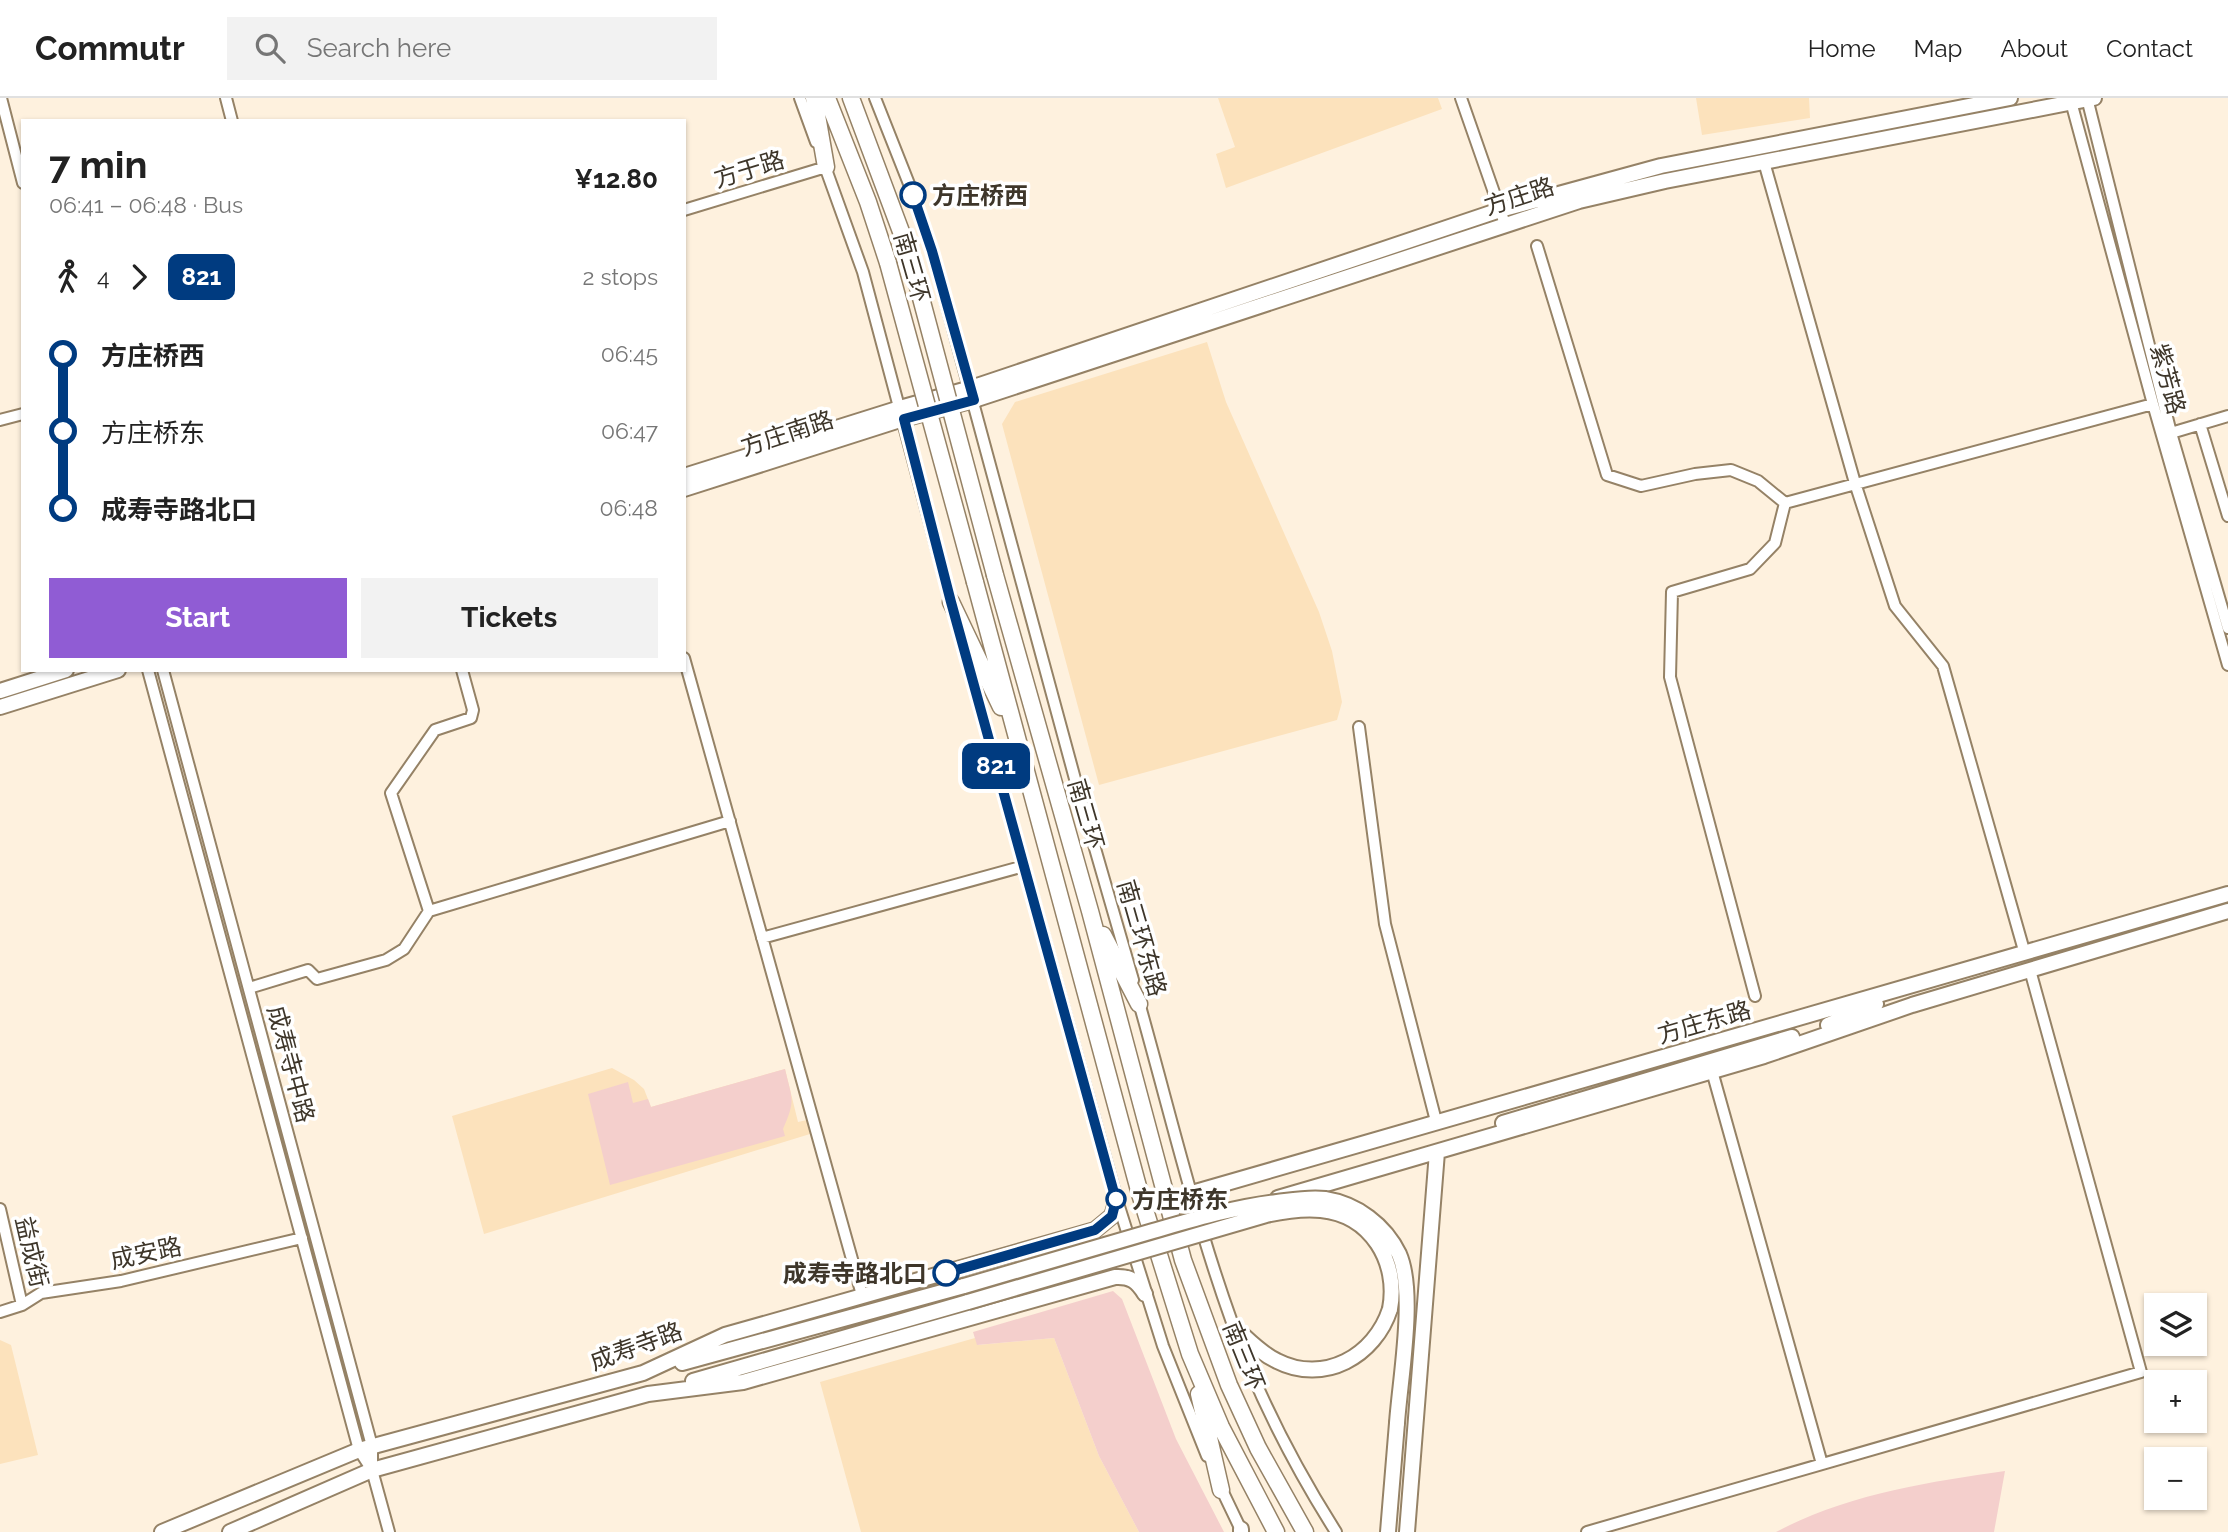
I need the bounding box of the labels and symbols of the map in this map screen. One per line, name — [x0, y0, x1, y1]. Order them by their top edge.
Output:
street label: 方于路 — [710, 145, 788, 193]
street label: 方庄路 — [1480, 171, 1558, 221]
place label: 方庄桥西 — [932, 181, 1028, 210]
marker: 方庄桥西 — [900, 182, 926, 208]
street label: 南三环 — [888, 228, 936, 306]
street label: 紫芳路 — [2145, 340, 2191, 418]
street label: 方庄南路 — [737, 404, 837, 462]
line badge: 821 — [956, 743, 1036, 789]
street label: 南三环 — [1062, 775, 1110, 853]
street label: 南三环东路 — [1112, 876, 1172, 1000]
street label: 方庄东路 — [1654, 995, 1754, 1049]
street label: 成寿寺中路 — [261, 1002, 321, 1126]
place label: 方庄桥东 — [1132, 1185, 1228, 1214]
marker: 方庄桥东 — [1106, 1189, 1126, 1209]
street label: 益成街 — [10, 1214, 54, 1290]
street label: 成安路 — [108, 1231, 184, 1275]
place label: 成寿寺路北口 — [783, 1259, 927, 1288]
marker: 成寿寺路北口 — [933, 1260, 959, 1286]
street label: 成寿寺路 — [586, 1316, 686, 1376]
street label: 南三环 — [1217, 1317, 1271, 1395]

